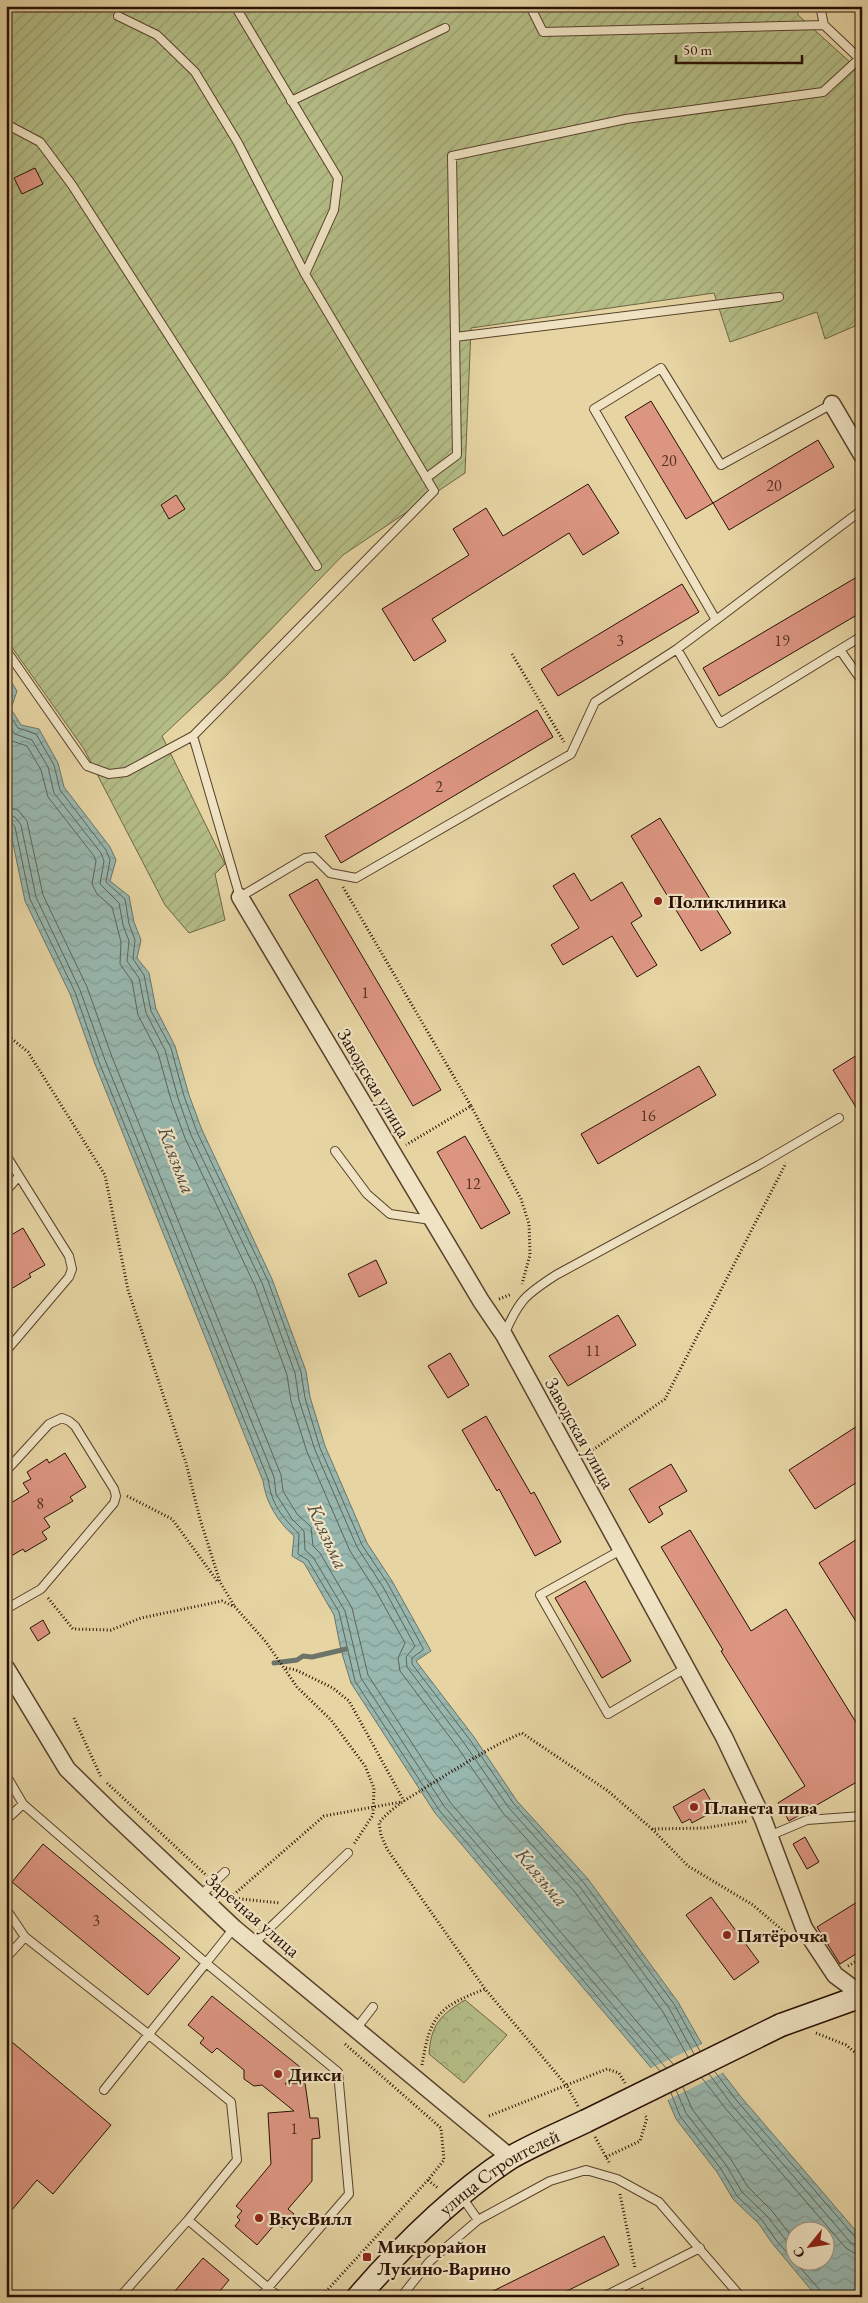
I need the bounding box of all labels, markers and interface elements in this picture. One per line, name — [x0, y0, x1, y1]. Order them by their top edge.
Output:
scale bar — [676, 32, 802, 64]
text: 50 m — [683, 40, 712, 59]
house number: 20 — [661, 450, 677, 471]
house number: 20 — [766, 475, 782, 496]
house number: 3 — [616, 630, 624, 651]
house number: 19 — [774, 630, 790, 651]
house number: 2 — [435, 776, 443, 797]
place label: Поликлиника — [668, 889, 787, 914]
marker: Поликлиника — [652, 895, 664, 907]
house number: 1 — [361, 982, 369, 1003]
street label: Заводская улица — [332, 1024, 417, 1143]
house number: 16 — [640, 1105, 656, 1126]
water label: Клязьма — [152, 1122, 202, 1197]
house number: 12 — [465, 1173, 481, 1194]
house number: 11 — [585, 1340, 601, 1361]
street label: Заводская улица — [539, 1373, 621, 1493]
house number: 8 — [36, 1493, 44, 1514]
water label: Клязьма — [301, 1498, 355, 1573]
place label: Планета пива — [704, 1795, 818, 1820]
marker: Планета пива — [688, 1801, 700, 1813]
water label: Клязьма — [509, 1841, 574, 1912]
street label: Заречная улица — [201, 1867, 306, 1963]
house number: 3 — [92, 1910, 100, 1931]
place label: Пятёрочка — [737, 1923, 829, 1948]
marker: Пятёрочка — [721, 1929, 733, 1941]
place label: Дикси — [288, 2062, 342, 2087]
marker: Дикси — [272, 2068, 284, 2080]
house number: 1 — [290, 2118, 298, 2139]
street label: улица Строителей — [433, 2123, 563, 2221]
place label: ВкусВилл — [269, 2206, 353, 2231]
marker: ВкусВилл — [253, 2212, 265, 2224]
north arrow — [786, 2220, 836, 2270]
place label: Микрорайон Лукино-Варино — [377, 2234, 511, 2281]
text: С — [788, 2244, 809, 2261]
marker: Микрорайон Лукино-Варино — [361, 2251, 373, 2263]

